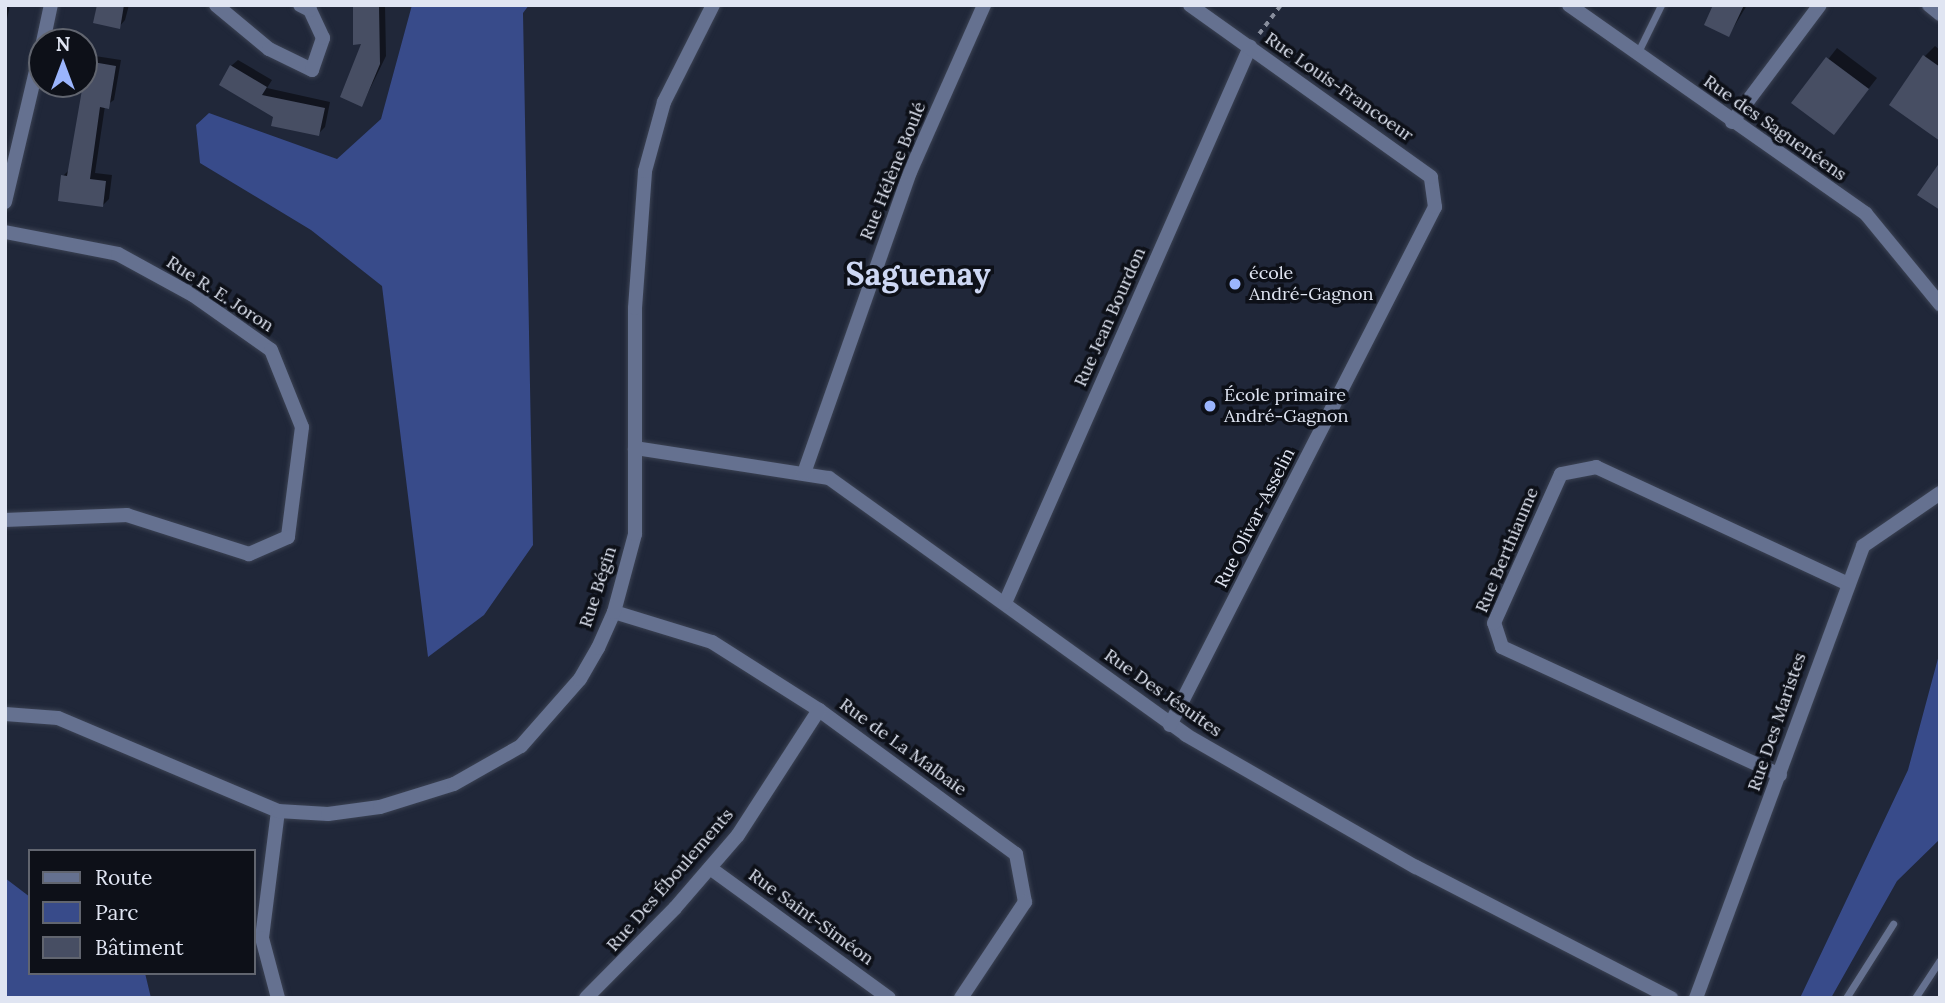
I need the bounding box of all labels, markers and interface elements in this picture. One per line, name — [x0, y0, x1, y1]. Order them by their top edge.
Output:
north arrow — [28, 28, 98, 98]
street label: Rue Louis-Francoeur — [1261, 28, 1417, 146]
text: N — [56, 32, 70, 56]
street label: Rue des Saguenéens — [1699, 70, 1851, 186]
street label: Rue Hélène Boulé — [855, 99, 931, 243]
street label: Rue Jean Bourdon — [1070, 244, 1150, 390]
street label: Rue R. E. Joron — [162, 251, 278, 337]
district label: Saguenay — [845, 255, 991, 293]
place label: école André-Gagnon — [1249, 263, 1374, 306]
marker: école André-Gagnon — [1227, 276, 1243, 292]
place label: École primaire André-Gagnon — [1224, 385, 1349, 428]
marker: École primaire André-Gagnon — [1202, 398, 1218, 414]
street label: Rue Olivar-Asselin — [1210, 445, 1300, 591]
street label: Rue Berthiaume — [1471, 484, 1543, 616]
street label: Rue Bégin — [575, 544, 621, 630]
street label: Rue Des Jésuites — [1100, 644, 1226, 742]
street label: Rue Des Maristes — [1743, 650, 1811, 794]
street label: Rue de La Malbaie — [835, 694, 971, 800]
street label: Rue Des Éboulements — [602, 804, 738, 956]
legend — [28, 849, 256, 975]
text: Route — [95, 864, 152, 891]
street label: Rue Saint-Siméon — [744, 864, 878, 970]
text: Parc — [95, 899, 139, 926]
text: Bâtiment — [95, 934, 184, 961]

